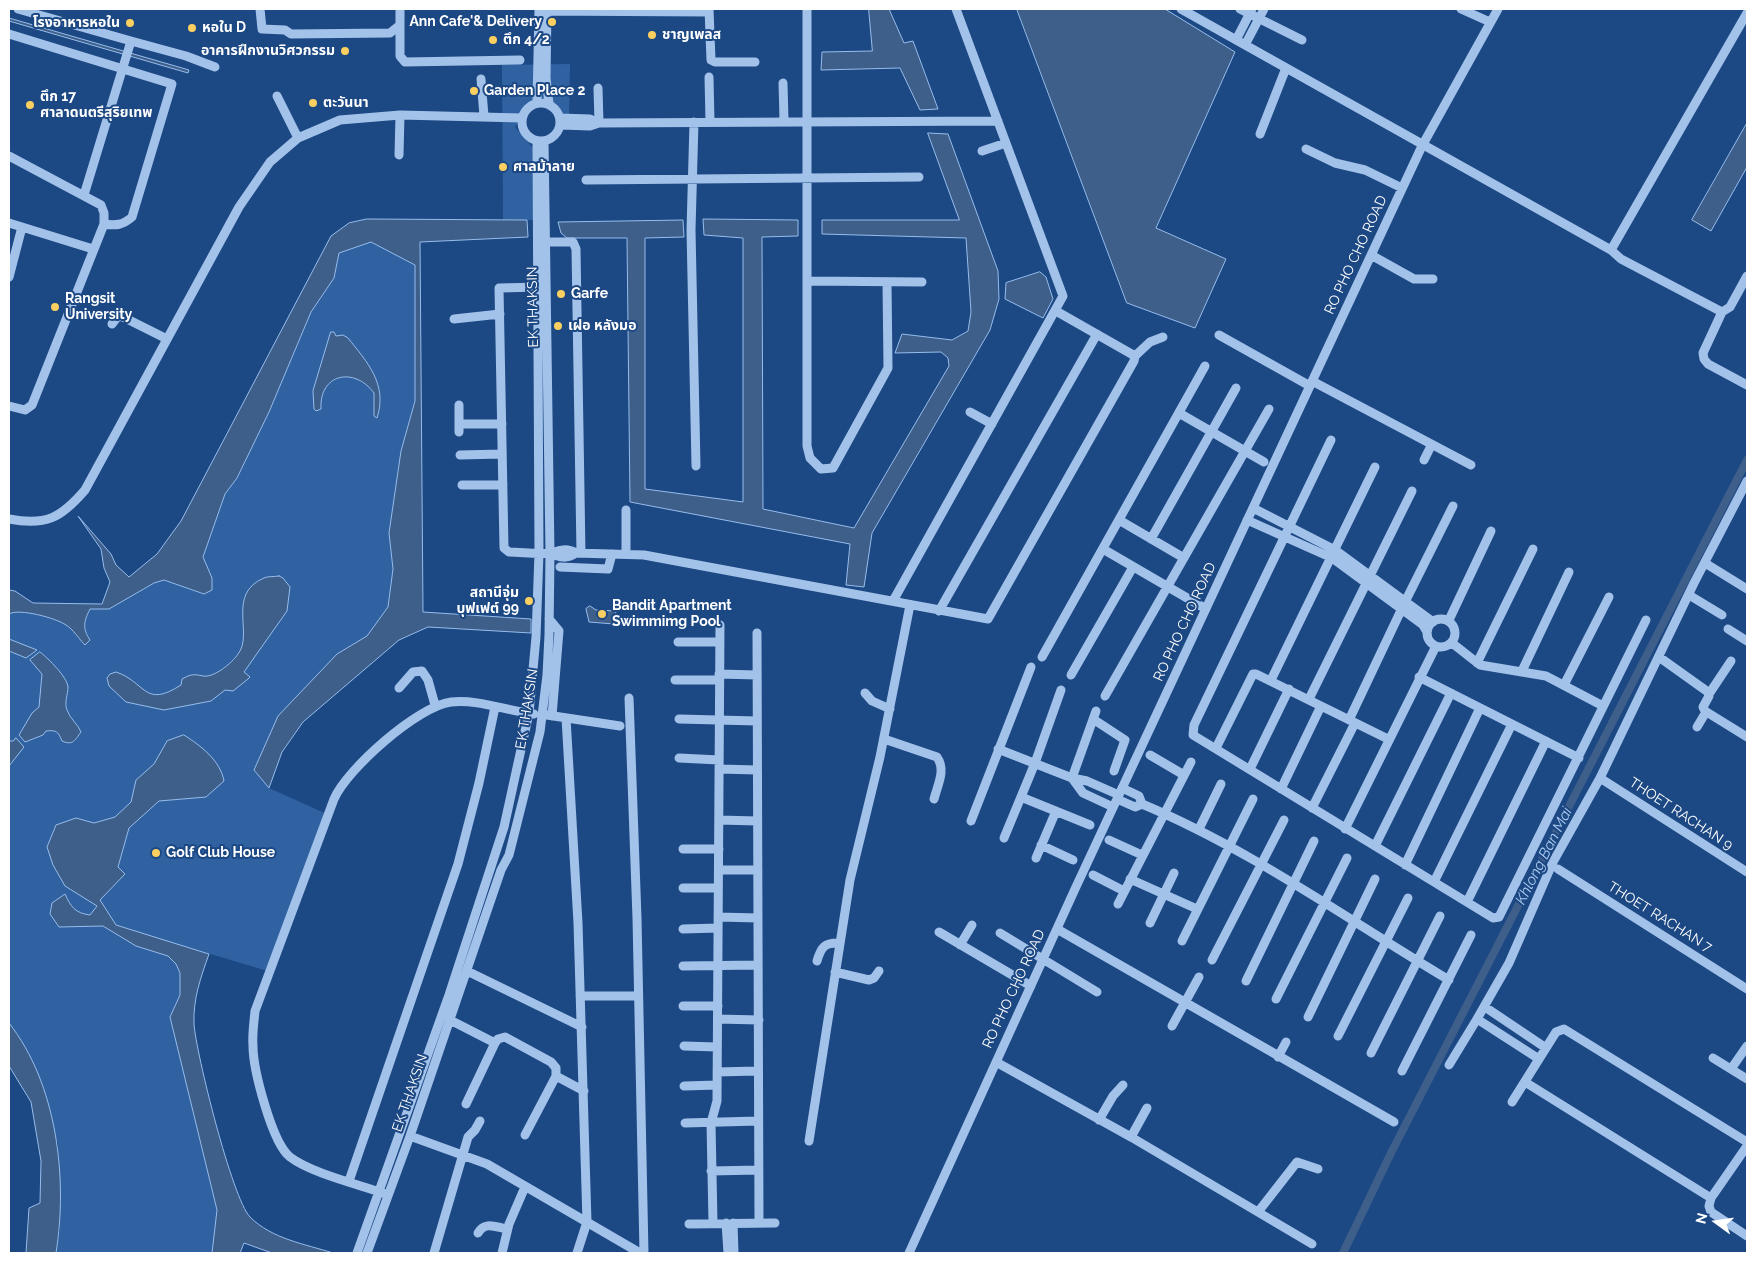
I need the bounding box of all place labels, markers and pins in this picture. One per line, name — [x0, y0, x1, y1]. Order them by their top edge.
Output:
place label: Ann Cafe'& Delivery — [409, 14, 542, 30]
place label: โรงอาหารหอใน — [33, 15, 120, 31]
marker: Ann Cafe'& Delivery — [546, 16, 558, 28]
marker: โรงอาหารหอใน — [124, 17, 136, 29]
place label: หอใน D — [202, 20, 246, 36]
marker: หอใน D — [186, 22, 198, 34]
place label: ชาญเพลส — [662, 27, 721, 43]
marker: ชาญเพลส — [646, 29, 658, 41]
place label: ตึก 4/2 — [503, 32, 550, 48]
marker: ตึก 4/2 — [487, 34, 499, 46]
place label: อาคารฝึกงานวิศวกรรม — [201, 43, 335, 59]
marker: อาคารฝึกงานวิศวกรรม — [339, 45, 351, 57]
place label: Garden Place 2 — [484, 83, 585, 99]
marker: Garden Place 2 — [468, 85, 480, 97]
place label: ตึก 17 ศาลาดนตรีสุริยเทพ — [40, 89, 152, 121]
place label: ตะวันนา — [323, 95, 369, 111]
marker: ตะวันนา — [307, 97, 319, 109]
marker: ตึก 17 ศาลาดนตรีสุริยเทพ — [24, 99, 36, 111]
place label: ศาลม้าลาย — [513, 159, 575, 175]
marker: ศาลม้าลาย — [497, 161, 509, 173]
place label: Garfe — [571, 286, 608, 302]
marker: Garfe — [555, 288, 567, 300]
place label: Rangsit University — [65, 291, 132, 324]
marker: Rangsit University — [49, 301, 61, 313]
place label: เฝอ หลังมอ — [568, 318, 636, 334]
marker: เฝอ หลังมอ — [552, 320, 564, 332]
place label: สถานีจุ่ม บุฟเฟต์ 99 — [456, 585, 519, 618]
marker: สถานีจุ่ม บุฟเฟต์ 99 — [523, 595, 535, 607]
place label: Bandit Apartment Swimmimg Pool — [612, 598, 732, 630]
marker: Bandit Apartment Swimmimg Pool — [596, 608, 608, 620]
place label: Golf Club House — [166, 845, 275, 861]
marker: Golf Club House — [150, 847, 162, 859]

